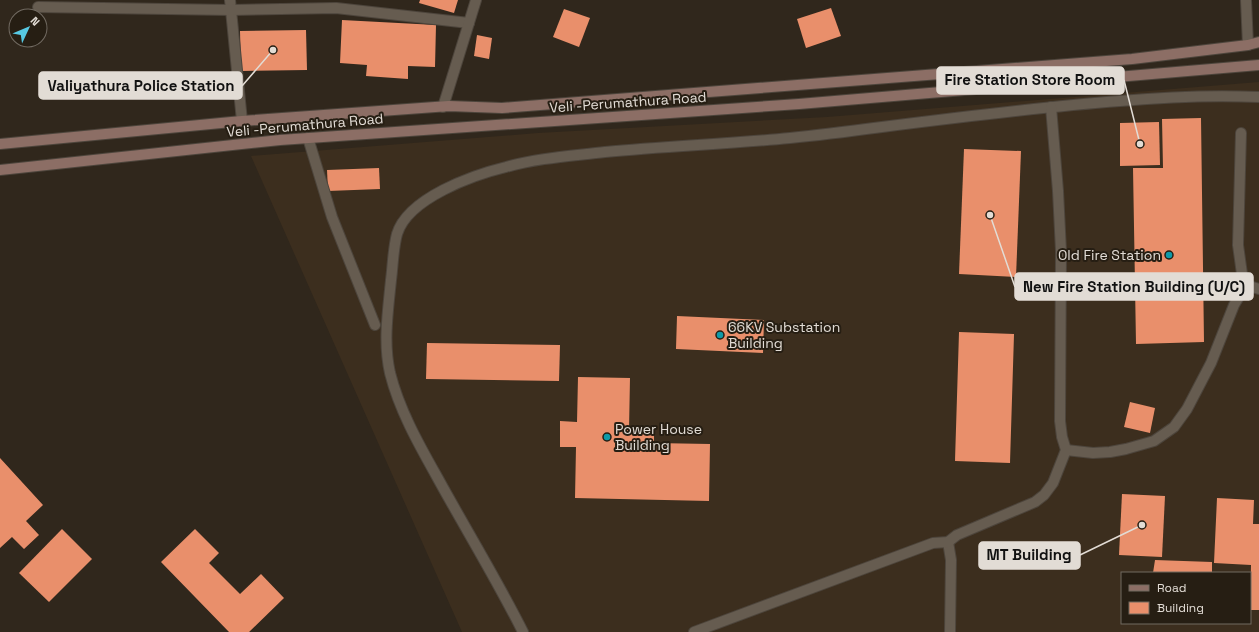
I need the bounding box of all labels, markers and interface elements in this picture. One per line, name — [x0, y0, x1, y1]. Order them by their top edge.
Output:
north arrow — [8, 8, 48, 48]
text: N — [28, 14, 43, 29]
callout: Fire Station Store Room — [937, 67, 1124, 94]
text: Fire Station Store Room — [945, 70, 1115, 89]
callout: Valiyathura Police Station — [39, 72, 242, 99]
text: Valiyathura Police Station — [48, 76, 234, 95]
street label: Veli -Perumathura Road — [549, 88, 707, 116]
street label: Veli -Perumathura Road — [226, 109, 384, 141]
place label: Old Fire Station — [1058, 246, 1161, 264]
marker: Old Fire Station — [1164, 250, 1174, 260]
callout: New Fire Station Building (U/C) — [1015, 273, 1253, 300]
text: New Fire Station Building (U/C) — [1023, 277, 1245, 296]
place label: 66KV Substation Building — [728, 318, 840, 352]
marker: 66KV Substation Building — [715, 330, 725, 340]
place label: Power House Building — [615, 420, 702, 454]
marker: Power House Building — [602, 432, 612, 442]
callout: MT Building — [979, 542, 1080, 569]
text: MT Building — [987, 545, 1071, 564]
legend — [1121, 572, 1251, 624]
text: Road — [1157, 580, 1186, 596]
text: Building — [1157, 600, 1204, 616]

